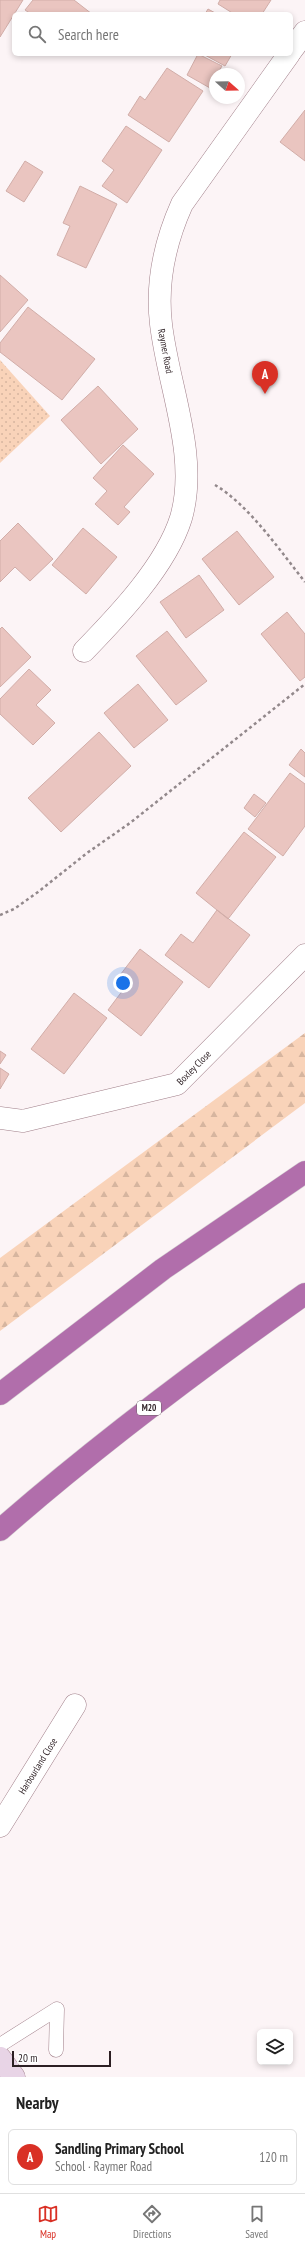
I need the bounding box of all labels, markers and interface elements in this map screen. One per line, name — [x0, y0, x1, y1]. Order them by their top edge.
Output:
search box — [12, 12, 293, 56]
icon: search — [26, 23, 48, 45]
text: Search here — [58, 25, 119, 44]
north arrow — [209, 68, 245, 104]
street label: Raymer Road — [155, 328, 176, 374]
pin: A — [252, 361, 278, 394]
your location — [113, 973, 133, 993]
street label: Boxley Close — [174, 1048, 214, 1088]
road number: M20 — [137, 1401, 161, 1415]
street label: Harbourland Close — [15, 1735, 60, 1796]
map controls — [257, 2029, 293, 2065]
button: layers — [257, 2029, 293, 2065]
scale bar — [12, 2049, 111, 2068]
text: 20 m — [18, 2051, 37, 2065]
text: Nearby — [16, 2092, 59, 2114]
text: Sandling Primary School — [55, 2139, 184, 2158]
text: A — [27, 2149, 33, 2166]
text: 120 m — [259, 2149, 288, 2166]
text: School · Raymer Road — [55, 2158, 152, 2175]
tab: Map — [37, 2203, 59, 2241]
tab: Directions — [133, 2203, 171, 2241]
tab: Saved — [245, 2203, 268, 2241]

